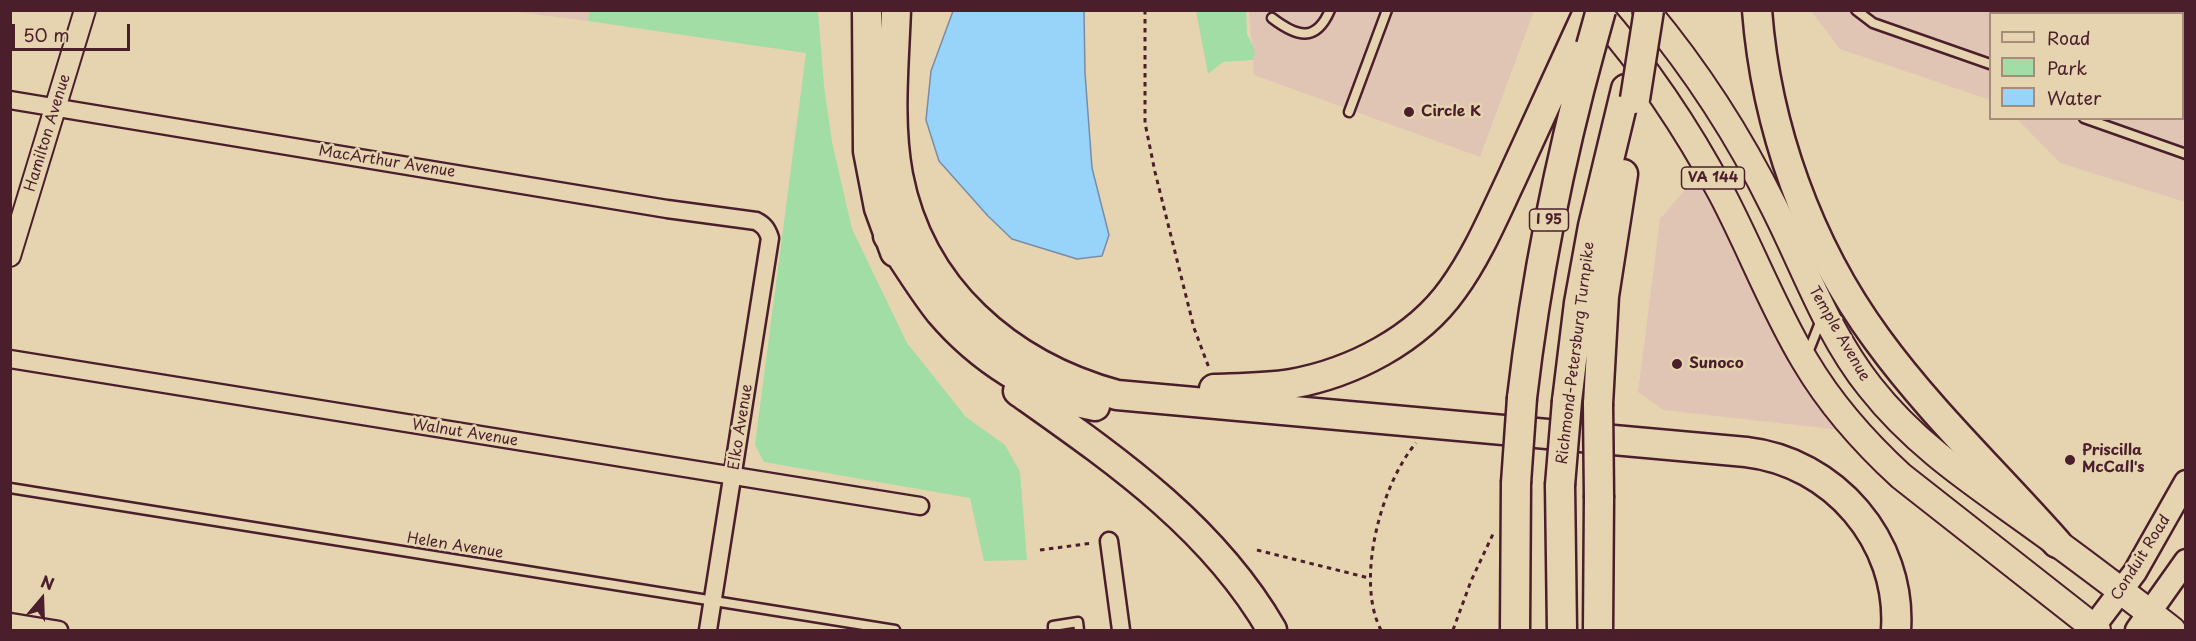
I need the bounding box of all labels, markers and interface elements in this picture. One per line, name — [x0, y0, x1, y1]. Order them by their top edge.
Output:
scale bar — [15, 12, 134, 50]
legend — [1989, 12, 2184, 120]
text: 50 m — [23, 21, 70, 48]
text: Road — [2047, 24, 2091, 51]
text: Park — [2047, 54, 2087, 81]
street label: Hamilton Avenue — [22, 72, 74, 194]
text: Water — [2047, 84, 2101, 111]
place label: Circle K — [1421, 103, 1481, 121]
marker: Circle K — [1402, 105, 1416, 119]
street label: MacArthur Avenue — [317, 142, 457, 182]
road number: VA 144 — [1682, 167, 1744, 189]
road number: I 95 — [1530, 209, 1568, 231]
street label: Richmond-Petersburg Turnpike — [1553, 241, 1599, 465]
street label: Temple Avenue — [1805, 283, 1873, 385]
place label: Sunoco — [1689, 355, 1744, 373]
marker: Sunoco — [1670, 357, 1684, 371]
street label: Elko Avenue — [725, 383, 757, 471]
street label: Walnut Avenue — [411, 416, 519, 450]
place label: Priscilla McCall's — [2082, 442, 2144, 477]
marker: Priscilla McCall's — [2063, 453, 2077, 467]
street label: Conduit Road — [2108, 512, 2174, 604]
street label: Helen Avenue — [405, 529, 505, 563]
north arrow — [12, 569, 72, 629]
text: N — [38, 569, 58, 595]

